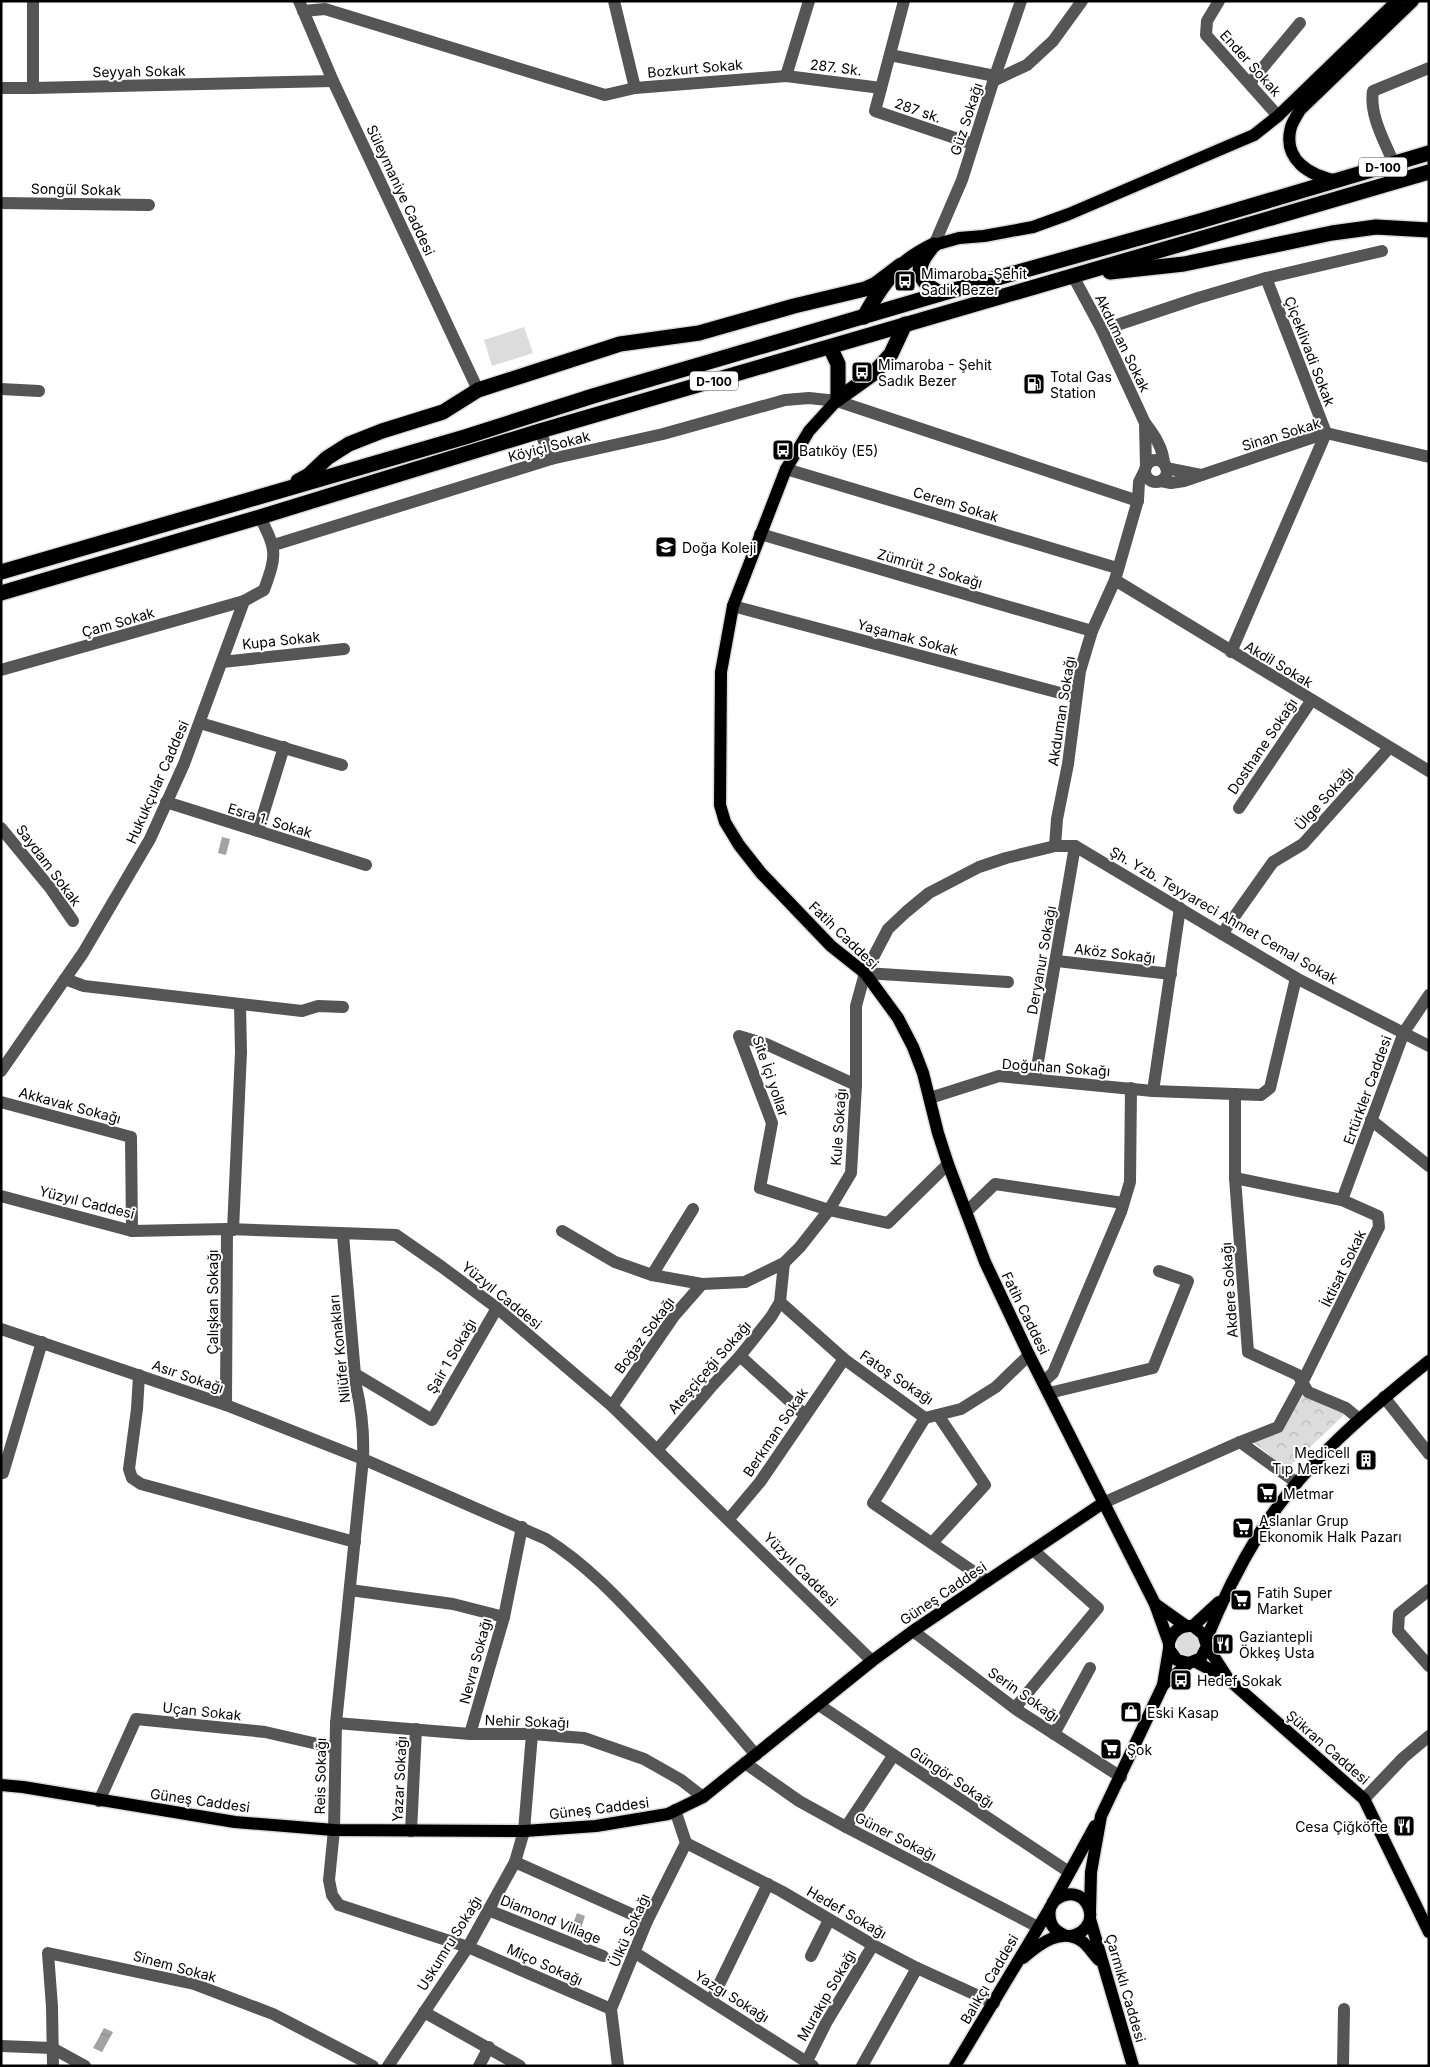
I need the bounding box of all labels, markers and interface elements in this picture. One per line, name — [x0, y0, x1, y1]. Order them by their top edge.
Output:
street label: Ender Sokak — [1217, 26, 1285, 100]
street label: Bozkurt Sokak — [647, 55, 744, 81]
street label: 287. Sk. — [809, 55, 863, 79]
street label: Seyyah Sokak — [92, 62, 186, 80]
street label: Güz Sokağı — [946, 81, 986, 157]
street label: 287 sk. — [892, 94, 944, 126]
street label: Süleymaniye Caddesi — [363, 122, 439, 258]
road number: D-100 — [1359, 158, 1407, 176]
street label: Songül Sokak — [31, 180, 122, 198]
place label: Mimaroba-Şehit Sadık Bezer — [921, 265, 1027, 298]
bus stop icon: Mimaroba-Şehit Sadık Bezer — [893, 269, 917, 293]
street label: Akduman Sokak — [1092, 291, 1154, 395]
street label: Çiçeklivadi Sokak — [1281, 294, 1339, 409]
place label: Mimaroba - Şehit Sadık Bezer — [878, 356, 992, 389]
bus stop icon: Mimaroba - Şehit Sadık Bezer — [850, 360, 874, 384]
place label: Total Gas Station — [1050, 368, 1112, 401]
road number: D-100 — [690, 372, 738, 391]
fuel station icon: Total Gas Station — [1022, 372, 1046, 396]
street label: Sinan Sokak — [1240, 414, 1323, 454]
street label: Köyiçi Sokak — [506, 427, 592, 465]
bus stop icon: Batıköy (E5) — [771, 438, 795, 462]
place label: Batıköy (E5) — [799, 442, 878, 459]
street label: Cerem Sokak — [911, 483, 1001, 525]
school or university icon: Doğa Koleji — [654, 535, 678, 559]
place label: Doğa Koleji — [682, 539, 756, 556]
street label: Zümrüt 2 Sokağı — [875, 545, 985, 591]
street label: Çam Sokak — [80, 603, 157, 640]
street label: Yaşamak Sokak — [856, 615, 961, 659]
street label: Kupa Sokak — [241, 627, 321, 653]
street label: Akdil Sokak — [1242, 637, 1317, 691]
street label: Akduman Sokağı — [1044, 655, 1078, 767]
street label: Dosthane Sokağı — [1224, 695, 1300, 797]
street label: Hukukçular Caddesi — [122, 718, 192, 846]
street label: Ülge Sokağı — [1291, 763, 1357, 833]
street label: Esra 1. Sokak — [226, 799, 314, 841]
street label: Saydam Sokak — [13, 821, 85, 909]
street label: Şh. Yzb. Teyyareci Ahmet Cemal Sokak — [1107, 843, 1341, 988]
street label: Fatih Caddesi — [806, 898, 882, 972]
street label: Deryanur Sokağı — [1023, 904, 1059, 1016]
street label: Aköz Sokağı — [1073, 940, 1157, 966]
street label: Ertürkler Caddesi — [1339, 1033, 1395, 1147]
street label: Site İçi yollar — [749, 1034, 793, 1118]
street label: Doğuhan Sokağı — [1001, 1055, 1111, 1079]
street label: Akkavak Sokağı — [17, 1083, 123, 1127]
street label: Kule Sokağı — [827, 1088, 849, 1166]
street label: Yüzyıl Caddesi — [38, 1182, 136, 1222]
street label: İktisat Sokak — [1317, 1226, 1369, 1309]
street label: Akdere Sokağı — [1217, 1242, 1241, 1338]
street label: Çalışkan Sokağı — [204, 1250, 221, 1354]
street label: Yüzyıl Caddesi — [459, 1258, 545, 1332]
street label: Fatih Caddesi — [999, 1269, 1053, 1357]
street label: Boğaz Sokağı — [611, 1293, 677, 1377]
street label: Nilüfer Konakları — [325, 1294, 353, 1404]
street label: Şair 1 Sokağı — [423, 1315, 479, 1397]
street label: Ateşçiçeği Sokağı — [664, 1317, 754, 1417]
street label: Fatoş Sokağı — [857, 1346, 937, 1408]
street label: Asır Sokağı — [150, 1356, 226, 1396]
street label: Berkman Sokak — [739, 1384, 811, 1480]
place label: Medicell Tıp Merkezi — [1272, 1444, 1350, 1477]
building icon: Medicell Tıp Merkezi — [1354, 1448, 1378, 1472]
supermarket icon: Metmar — [1255, 1481, 1279, 1505]
place label: Metmar — [1283, 1485, 1334, 1502]
place label: Aslanlar Grup Ekonomik Halk Pazarı — [1259, 1512, 1402, 1545]
supermarket icon: Aslanlar Grup Ekonomik Halk Pazarı — [1231, 1516, 1255, 1540]
street label: Yüzyıl Caddesi — [760, 1528, 842, 1610]
street label: Güneş Caddesi — [897, 1558, 989, 1628]
place label: Fatih Super Market — [1257, 1584, 1332, 1617]
supermarket icon: Fatih Super Market — [1229, 1588, 1253, 1612]
street label: Nevra Sokağı — [455, 1616, 495, 1706]
place label: Gaziantepli Ökkeş Usta — [1239, 1628, 1315, 1661]
restaurant icon: Gaziantepli Ökkeş Usta — [1211, 1632, 1235, 1656]
street label: Serin Sokağı — [985, 1663, 1063, 1725]
bus stop icon: Hedef Sokak — [1169, 1668, 1193, 1692]
place label: Hedef Sokak — [1197, 1672, 1282, 1689]
street label: Uçan Sokak — [162, 1698, 243, 1724]
shop icon: Eski Kasap — [1119, 1700, 1143, 1724]
place label: Eski Kasap — [1147, 1704, 1219, 1721]
street label: Şükran Caddesi — [1283, 1706, 1373, 1788]
street label: Nehir Sokağı — [484, 1711, 570, 1731]
street label: Yazar Sokağı — [388, 1736, 410, 1822]
supermarket icon: Şok — [1099, 1737, 1123, 1761]
street label: Reis Sokağı — [311, 1738, 329, 1814]
place label: Şok — [1127, 1741, 1152, 1758]
street label: Güngör Sokağı — [907, 1743, 997, 1811]
street label: Güneş Caddesi — [149, 1785, 251, 1815]
street label: Güneş Caddesi — [548, 1793, 650, 1823]
street label: Güner Sokağı — [852, 1808, 940, 1864]
restaurant icon: Cesa Çiğköfte — [1392, 1814, 1416, 1838]
place label: Cesa Çiğköfte — [1295, 1818, 1388, 1835]
street label: Hedef Sokağı — [804, 1882, 890, 1942]
street label: Diamond Village — [498, 1891, 604, 1947]
street label: Ülkü Sokağı — [605, 1891, 653, 1969]
street label: Uskumru Sokağı — [413, 1893, 485, 1993]
street label: Balıkçı Caddesi — [956, 1931, 1022, 2027]
street label: Çarmıklı Caddesi — [1102, 1932, 1150, 2044]
street label: Miço Sokağı — [504, 1940, 586, 1988]
street label: Murakıp Sokağı — [793, 1946, 859, 2044]
street label: Sinem Sokak — [131, 1947, 219, 1985]
street label: Yazgı Sokağı — [692, 1966, 772, 2026]

